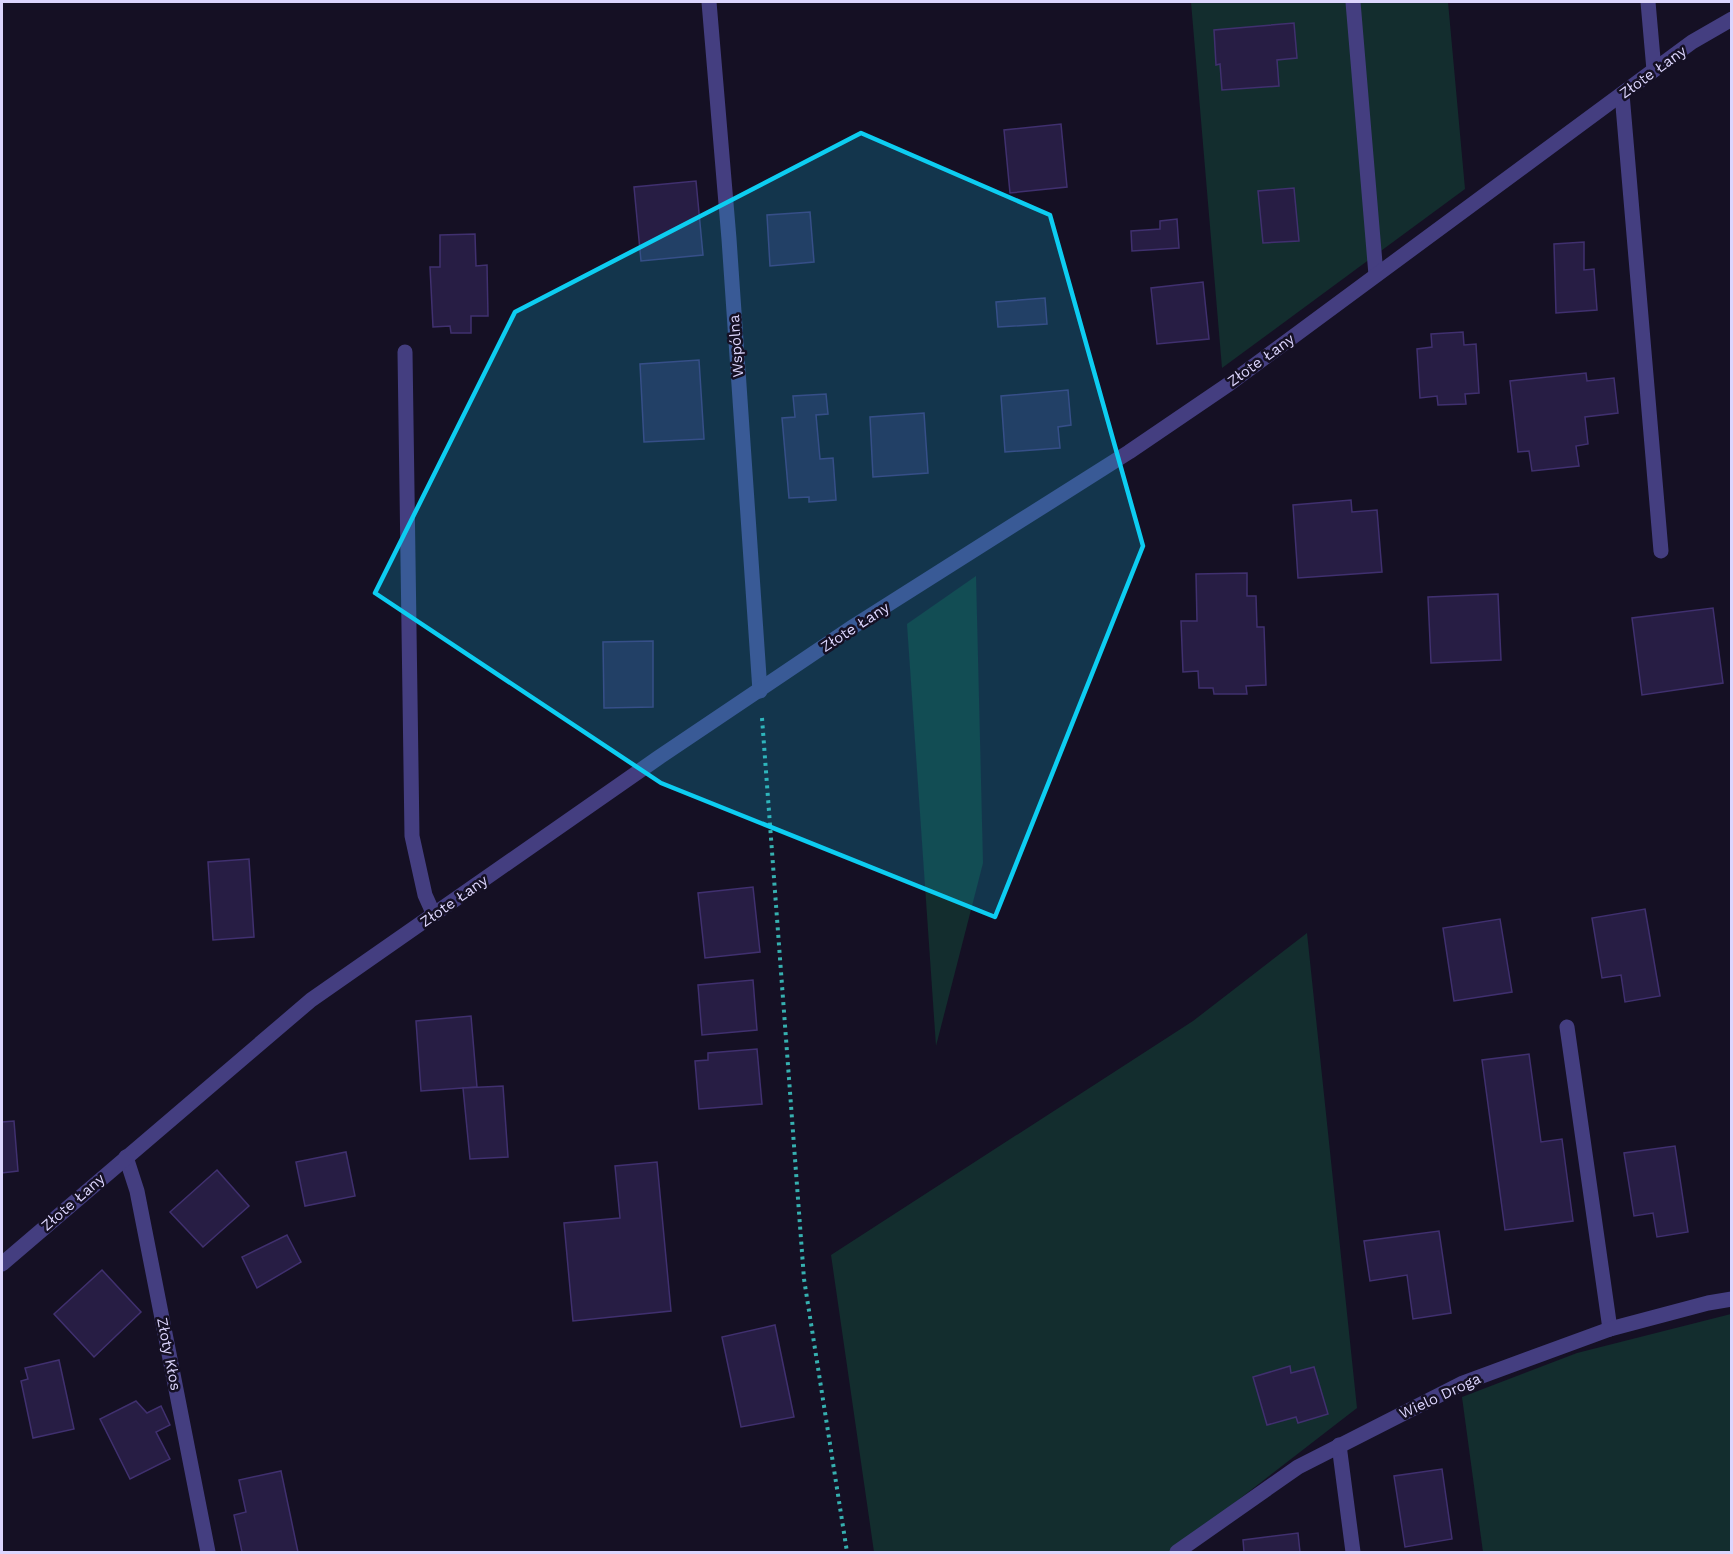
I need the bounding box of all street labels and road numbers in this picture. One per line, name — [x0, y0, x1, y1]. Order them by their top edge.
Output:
street label: Złote Łany — [1616, 42, 1690, 102]
street label: Wspólna — [725, 314, 747, 378]
street label: Złote Łany — [1224, 330, 1298, 390]
street label: Złote Łany — [817, 598, 893, 656]
street label: Złote Łany — [417, 871, 491, 931]
street label: Złote Łany — [38, 1169, 109, 1234]
street label: Złoty Kłos — [153, 1316, 185, 1392]
street label: Wielo Droga — [1396, 1369, 1484, 1423]

